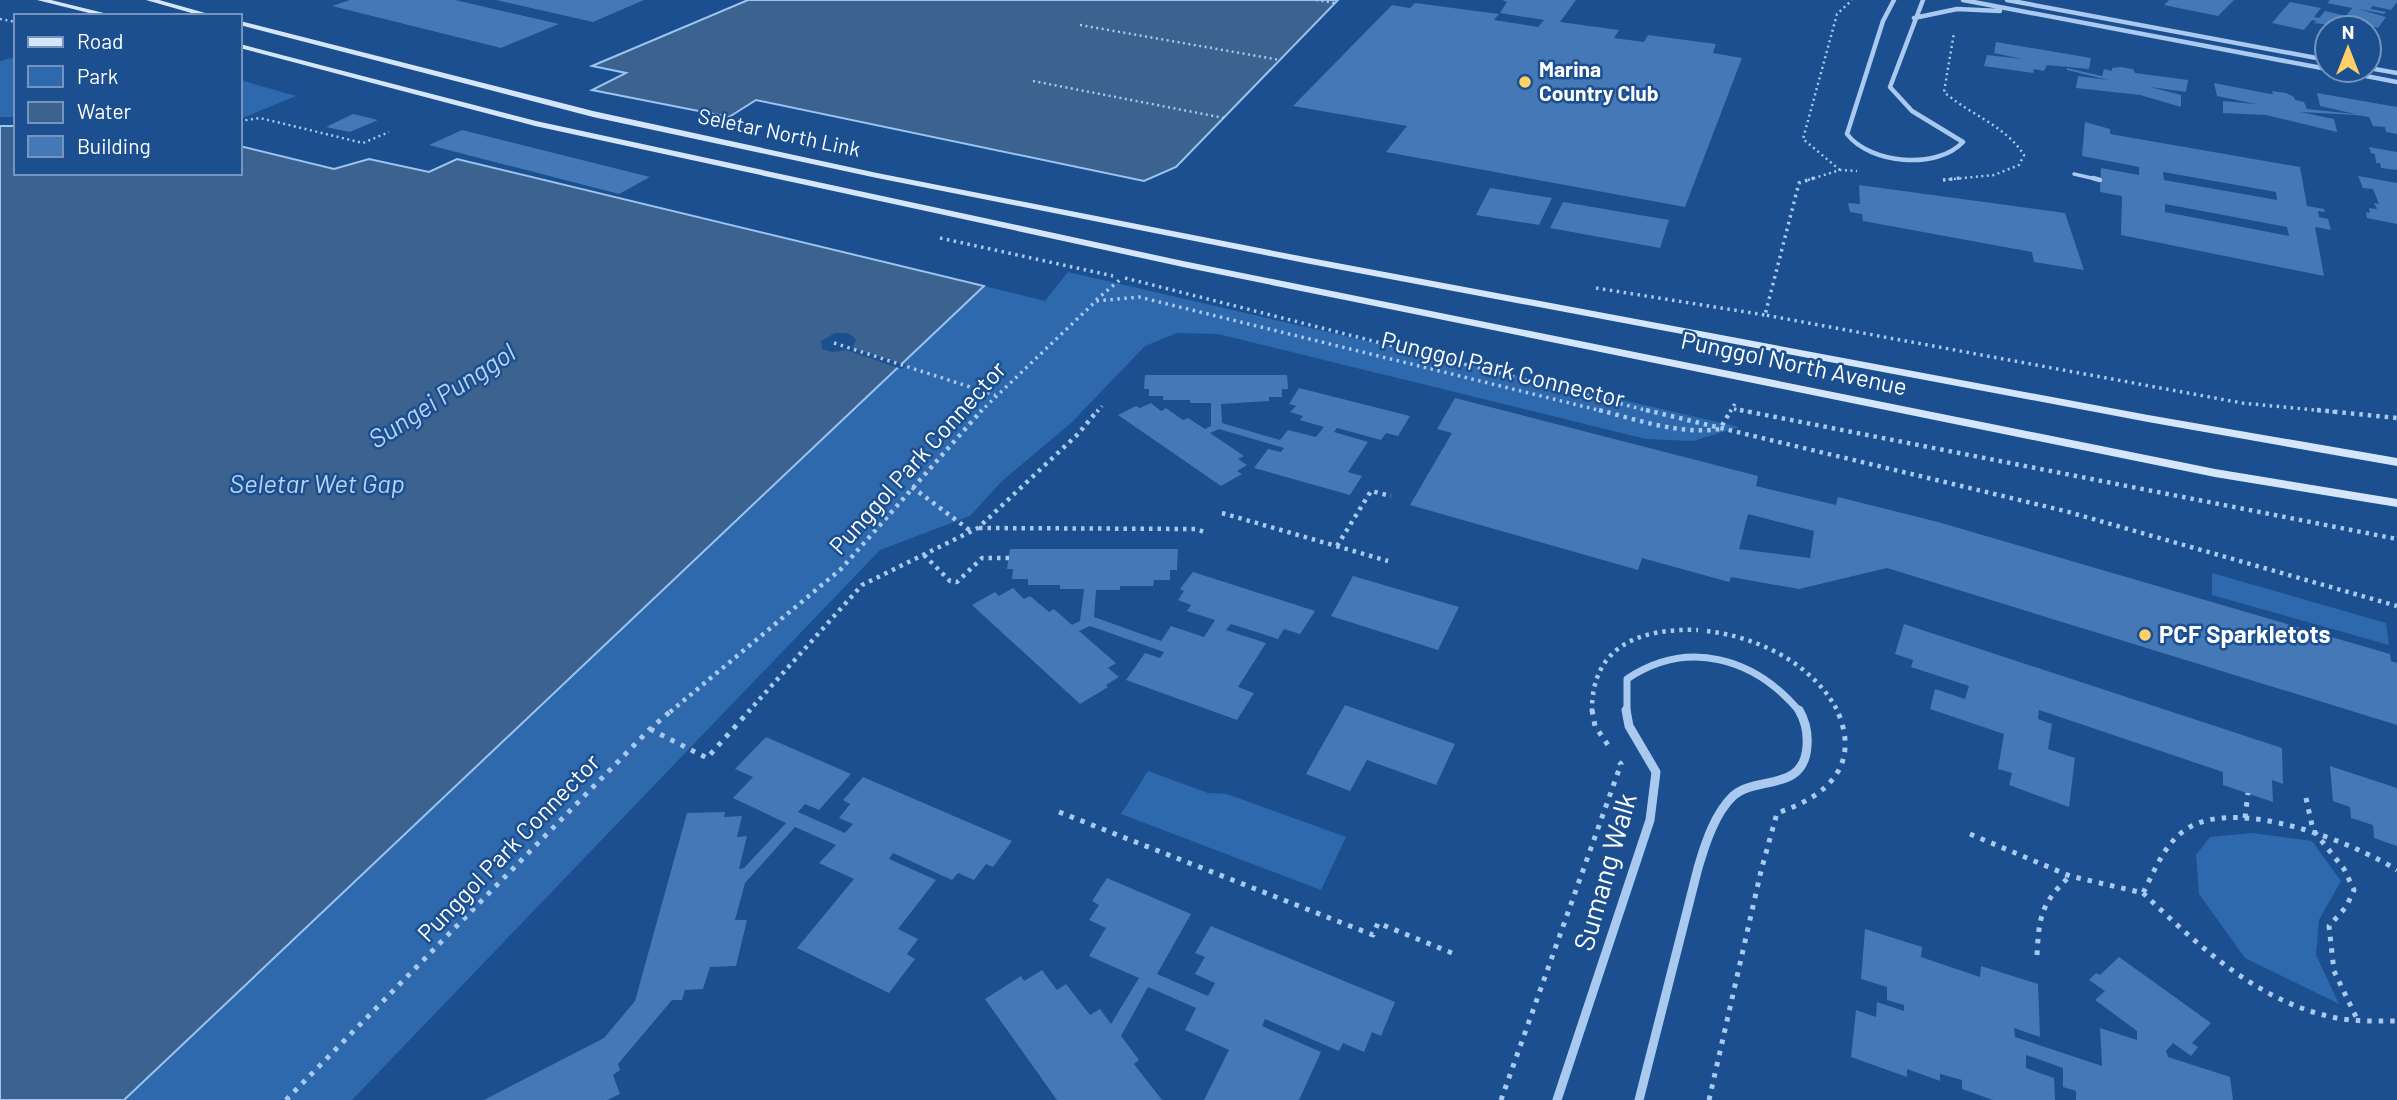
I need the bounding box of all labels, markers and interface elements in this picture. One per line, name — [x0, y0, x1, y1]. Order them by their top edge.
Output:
legend — [14, 14, 242, 175]
north arrow — [2313, 14, 2383, 84]
text: N — [2342, 20, 2354, 43]
text: Road — [77, 28, 123, 53]
place label: Marina Country Club — [1539, 56, 1659, 105]
text: Park — [77, 63, 118, 88]
marker: Marina Country Club — [1517, 74, 1533, 90]
text: Water — [77, 98, 132, 123]
street label: Seletar North Link — [696, 102, 863, 161]
text: Building — [77, 133, 151, 158]
street label: Punggol Park Connector — [1379, 324, 1628, 413]
street label: Punggol North Avenue — [1679, 324, 1910, 401]
water label: Sungei Punggol — [362, 336, 521, 454]
street label: Punggol Park Connector — [823, 354, 1011, 560]
water label: Seletar Wet Gap — [229, 467, 405, 498]
place label: PCF Sparkletots — [2159, 619, 2331, 648]
marker: PCF Sparkletots — [2137, 627, 2153, 643]
street label: Punggol Park Connector — [411, 747, 605, 947]
street label: Sumang Walk — [1565, 789, 1643, 955]

